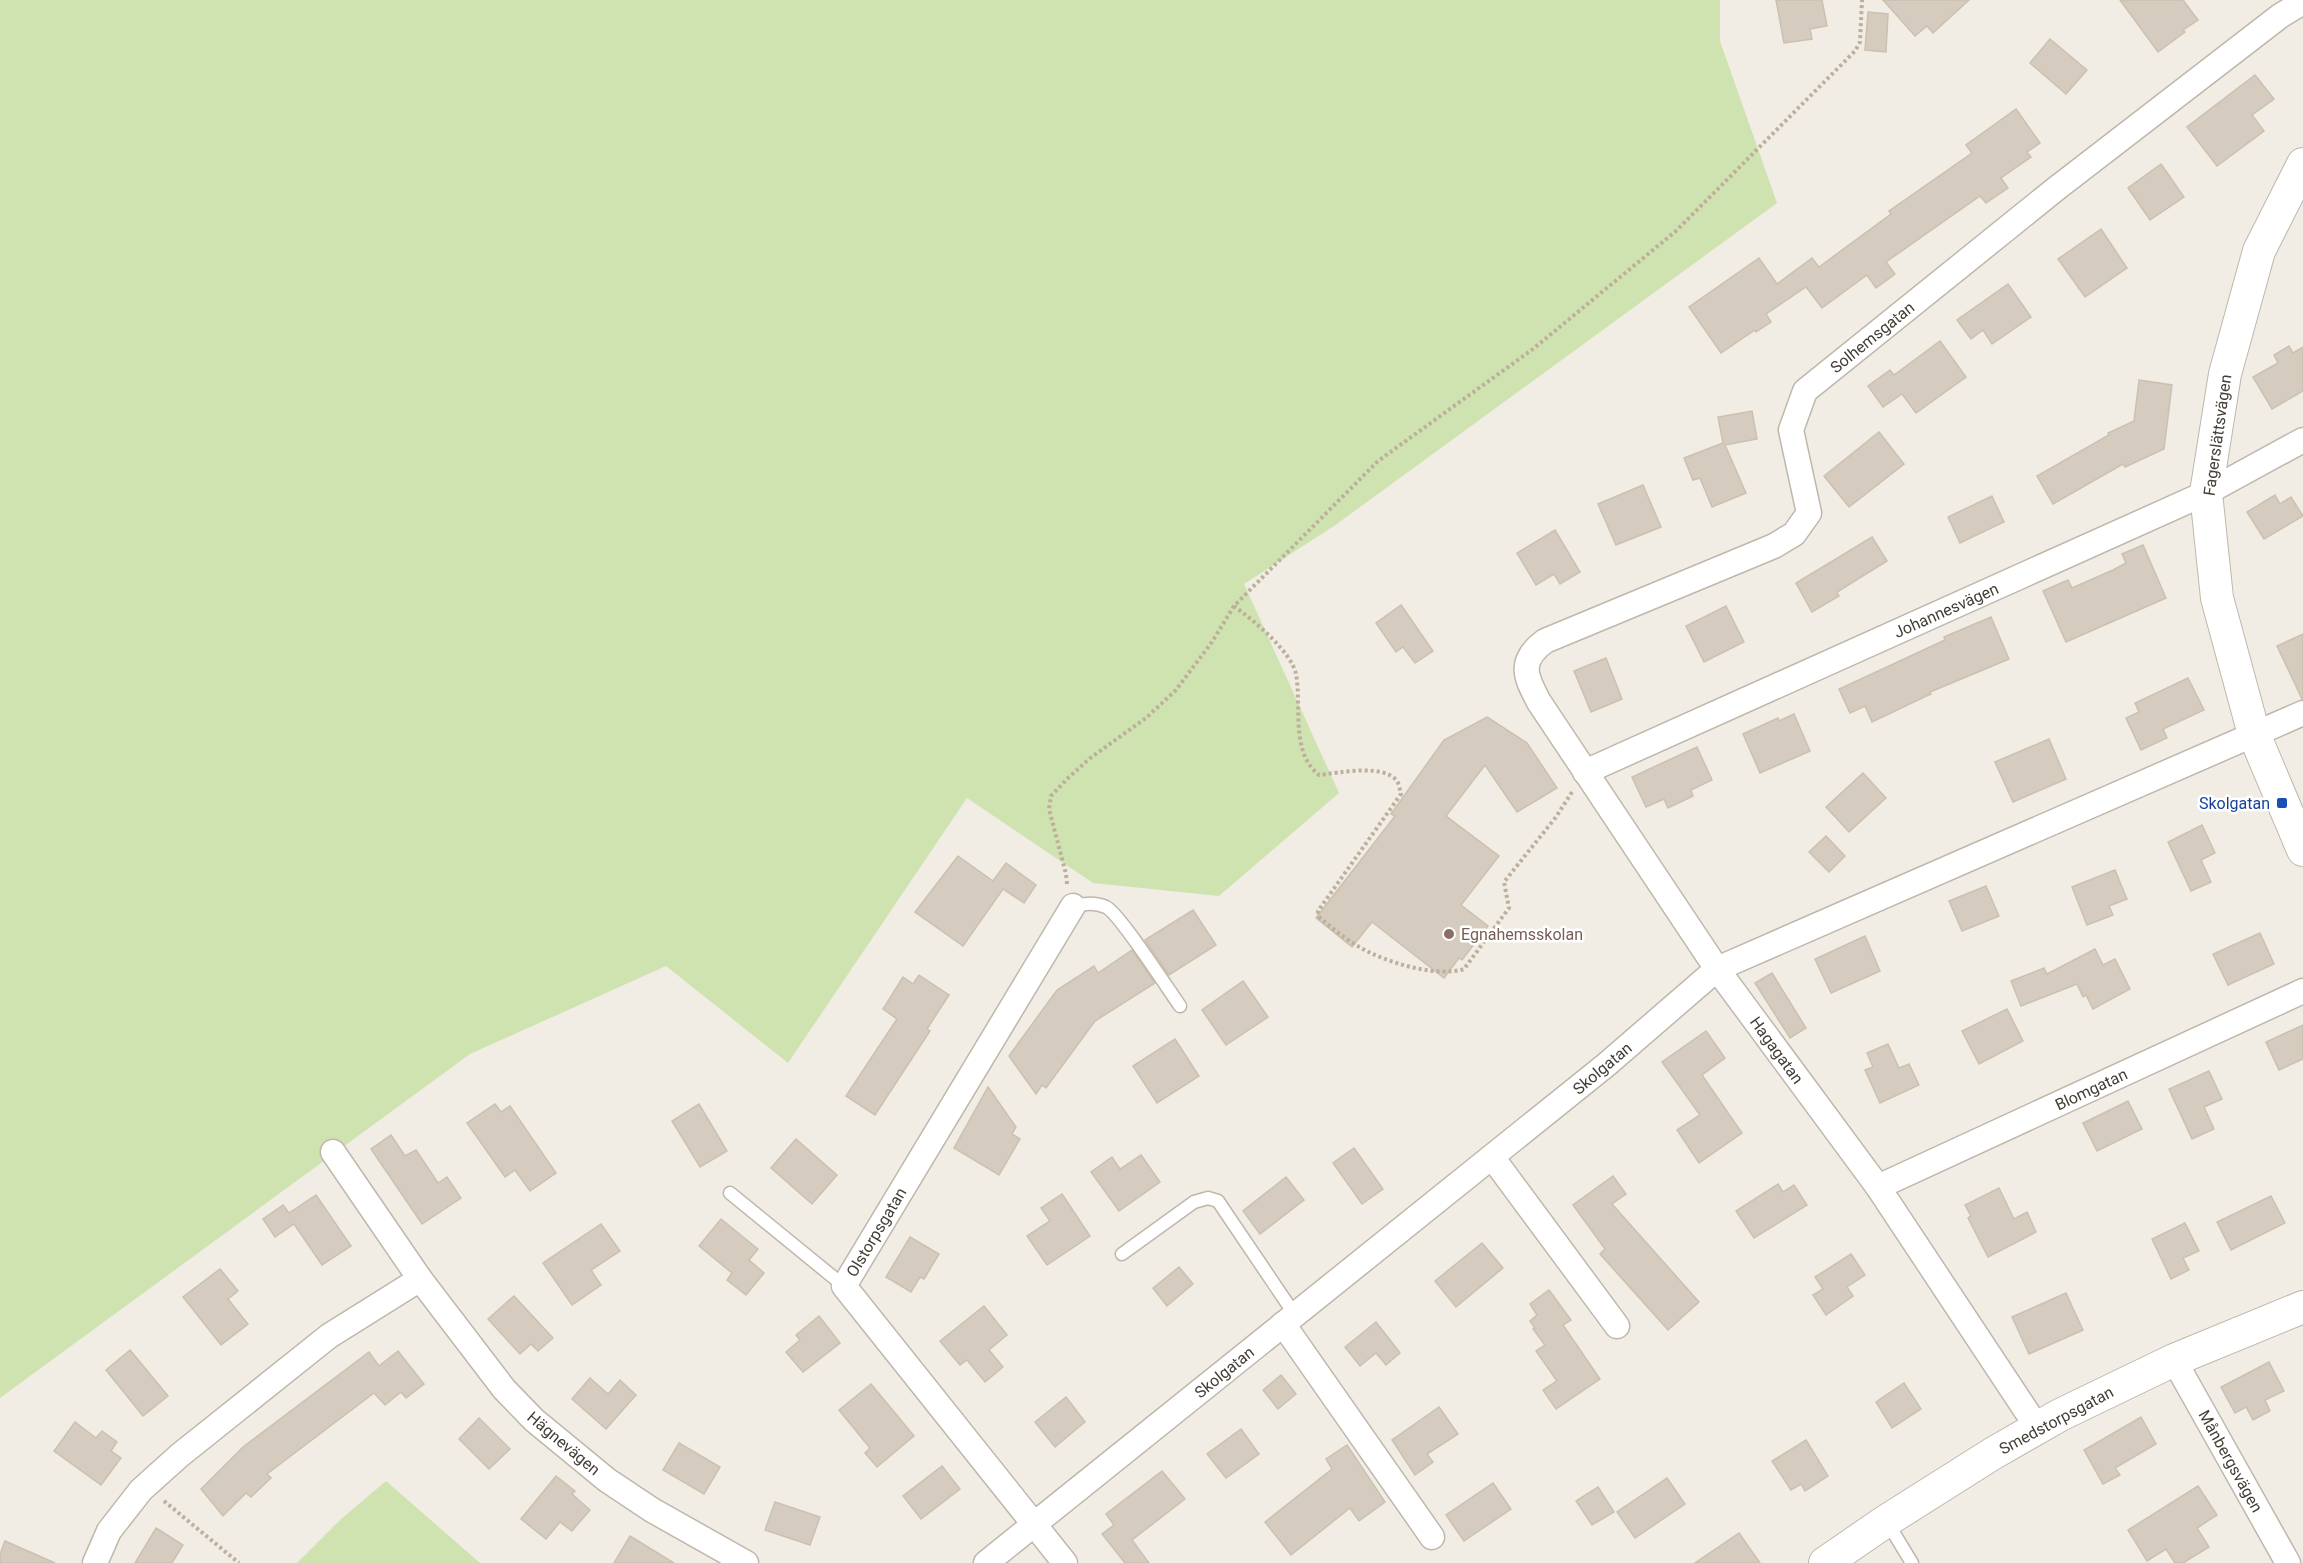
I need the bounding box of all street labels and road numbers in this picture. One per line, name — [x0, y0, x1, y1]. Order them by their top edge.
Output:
street label: Solhemsgatan — [1826, 298, 1918, 377]
street label: Fagerslättsvägen — [2200, 373, 2235, 497]
street label: Johannesvägen — [1891, 579, 2001, 642]
street label: Hagagatan — [1746, 1013, 1807, 1088]
street label: Skolgatan — [1569, 1038, 1636, 1099]
street label: Blomgatan — [2052, 1064, 2130, 1114]
street label: Olstorpsgatan — [842, 1184, 910, 1280]
street label: Skolgatan — [1191, 1343, 1258, 1402]
street label: Smedstorpsgatan — [1996, 1382, 2117, 1459]
street label: Månbergsvägen — [2195, 1407, 2267, 1516]
street label: Hägnevägen — [523, 1408, 604, 1479]

